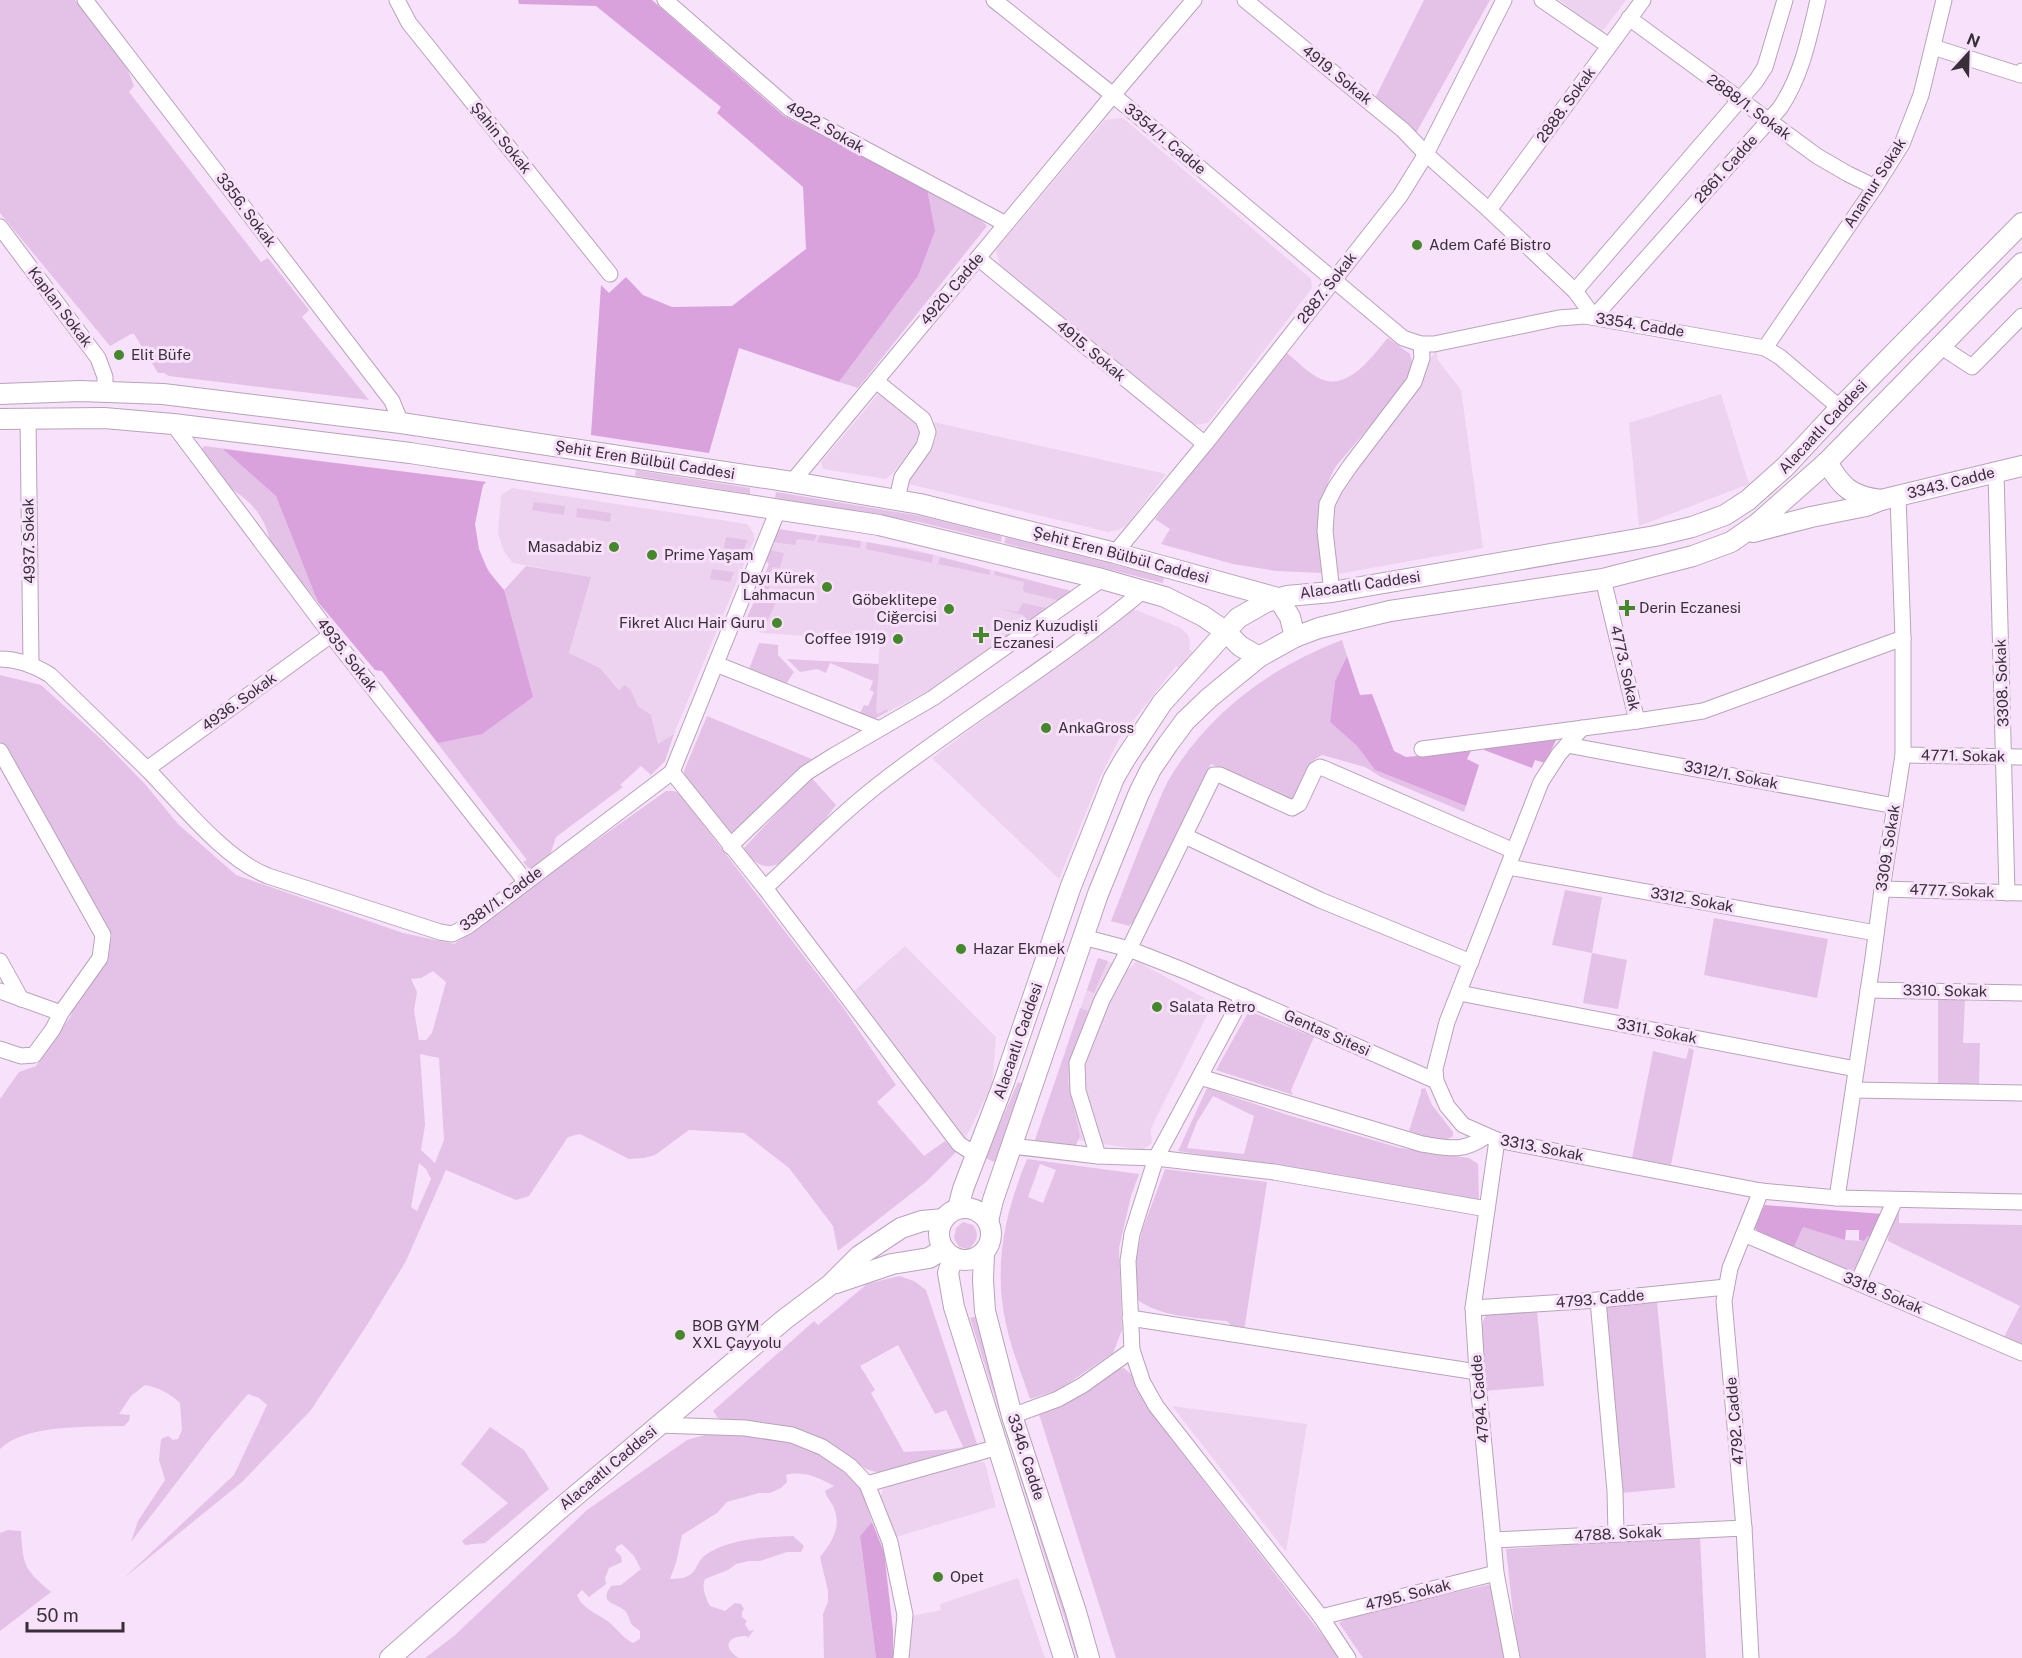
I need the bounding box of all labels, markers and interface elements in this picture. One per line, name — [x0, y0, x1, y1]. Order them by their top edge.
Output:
north arrow — [1938, 24, 1998, 84]
text: N — [1964, 29, 1983, 52]
street label: 4919. Sokak — [1299, 41, 1376, 108]
street label: 2888. Sokak — [1533, 64, 1598, 145]
street label: 2888/1. Sokak — [1704, 70, 1795, 143]
street label: 4922. Sokak — [783, 97, 867, 156]
street label: Şahin Sokak — [468, 99, 535, 177]
street label: 3354/1. Cadde — [1121, 100, 1209, 178]
street label: 2861. Cadde — [1691, 131, 1761, 206]
street label: Anamur Sokak — [1840, 135, 1909, 231]
street label: 3356. Sokak — [213, 169, 280, 250]
place label: Adem Café Bistro — [1429, 236, 1551, 253]
marker: Adem Café Bistro — [1410, 238, 1424, 252]
street label: 4920. Cadde — [917, 249, 987, 328]
street label: 2887. Sokak — [1294, 249, 1360, 327]
street label: Kaplan Sokak — [25, 263, 96, 350]
street label: 3354. Cadde — [1594, 309, 1686, 340]
street label: 4915. Sokak — [1053, 317, 1129, 384]
place label: Elit Büfe — [131, 346, 191, 363]
marker: Elit Büfe — [112, 348, 126, 362]
street label: Alacaatlı Caddesi — [1775, 376, 1870, 477]
street label: Şehit Eren Bülbül Caddesi — [554, 437, 736, 482]
street label: 3343. Cadde — [1905, 463, 1996, 502]
street label: 4937. Sokak — [19, 498, 38, 584]
street label: Şehit Eren Bülbül Caddesi — [1031, 523, 1211, 586]
place label: Masadabiz — [528, 538, 602, 555]
marker: Masadabiz — [607, 540, 621, 554]
place label: Prime Yaşam — [664, 546, 753, 563]
marker: Prime Yaşam — [645, 548, 659, 562]
street label: Alacaatlı Caddesi — [1299, 568, 1421, 601]
place label: Dayı Kürek Lahmacun — [740, 569, 815, 603]
marker: Dayı Kürek Lahmacun — [820, 580, 834, 594]
place label: Göbeklitepe Ciğercisi — [852, 591, 937, 625]
place label: Derin Eczanesi — [1639, 599, 1741, 616]
marker: Derin Eczanesi — [1620, 601, 1634, 615]
marker: Göbeklitepe Ciğercisi — [942, 602, 956, 616]
place label: Fikret Alıcı Hair Guru — [619, 614, 765, 631]
street label: 4935. Sokak — [314, 615, 381, 695]
marker: Fikret Alıcı Hair Guru — [770, 616, 784, 630]
place label: Deniz Kuzudişli Eczanesi — [993, 617, 1098, 651]
street label: 4773. Sokak — [1607, 623, 1644, 712]
marker: Deniz Kuzudişli Eczanesi — [974, 628, 988, 642]
place label: Coffee 1919 — [805, 630, 886, 647]
marker: Coffee 1919 — [891, 632, 905, 646]
street label: 3308. Sokak — [1991, 639, 2012, 727]
street label: 4936. Sokak — [198, 669, 279, 734]
place label: AnkaGross — [1058, 719, 1134, 736]
marker: AnkaGross — [1039, 721, 1053, 735]
street label: 4771. Sokak — [1921, 746, 2005, 765]
street label: 3312/1. Sokak — [1683, 757, 1780, 792]
street label: 3309. Sokak — [1872, 803, 1903, 892]
street label: 3381/1. Cadde — [456, 863, 545, 934]
street label: 4777. Sokak — [1909, 881, 1995, 900]
street label: 3312. Sokak — [1649, 884, 1735, 915]
place label: Hazar Ekmek — [973, 940, 1065, 957]
marker: Hazar Ekmek — [954, 942, 968, 956]
street label: Alacaatlı Caddesi — [990, 981, 1045, 1101]
street label: 3310. Sokak — [1903, 981, 1987, 1000]
place label: Salata Retro — [1169, 998, 1256, 1015]
marker: Salata Retro — [1150, 1000, 1164, 1014]
street label: Gentas Sitesi — [1282, 1006, 1373, 1059]
street label: 3311. Sokak — [1616, 1014, 1699, 1047]
street label: 3313. Sokak — [1499, 1131, 1585, 1164]
street label: 3318. Sokak — [1841, 1268, 1926, 1317]
street label: 4793. Cadde — [1555, 1286, 1645, 1311]
place label: BOB GYM XXL Çayyolu — [692, 1317, 782, 1351]
marker: BOB GYM XXL Çayyolu — [673, 1328, 687, 1342]
street label: 4794. Cadde — [1467, 1354, 1492, 1444]
street label: 4792. Cadde — [1722, 1376, 1747, 1466]
street label: 3346. Cadde — [1005, 1412, 1048, 1502]
street label: Alacaatlı Caddesi — [556, 1422, 660, 1513]
street label: 4788. Sokak — [1574, 1523, 1662, 1544]
place label: Opet — [950, 1568, 984, 1585]
marker: Opet — [931, 1570, 945, 1584]
street label: 4795. Sokak — [1363, 1576, 1452, 1613]
scale bar — [27, 1595, 123, 1633]
text: 50 m — [36, 1605, 79, 1626]

